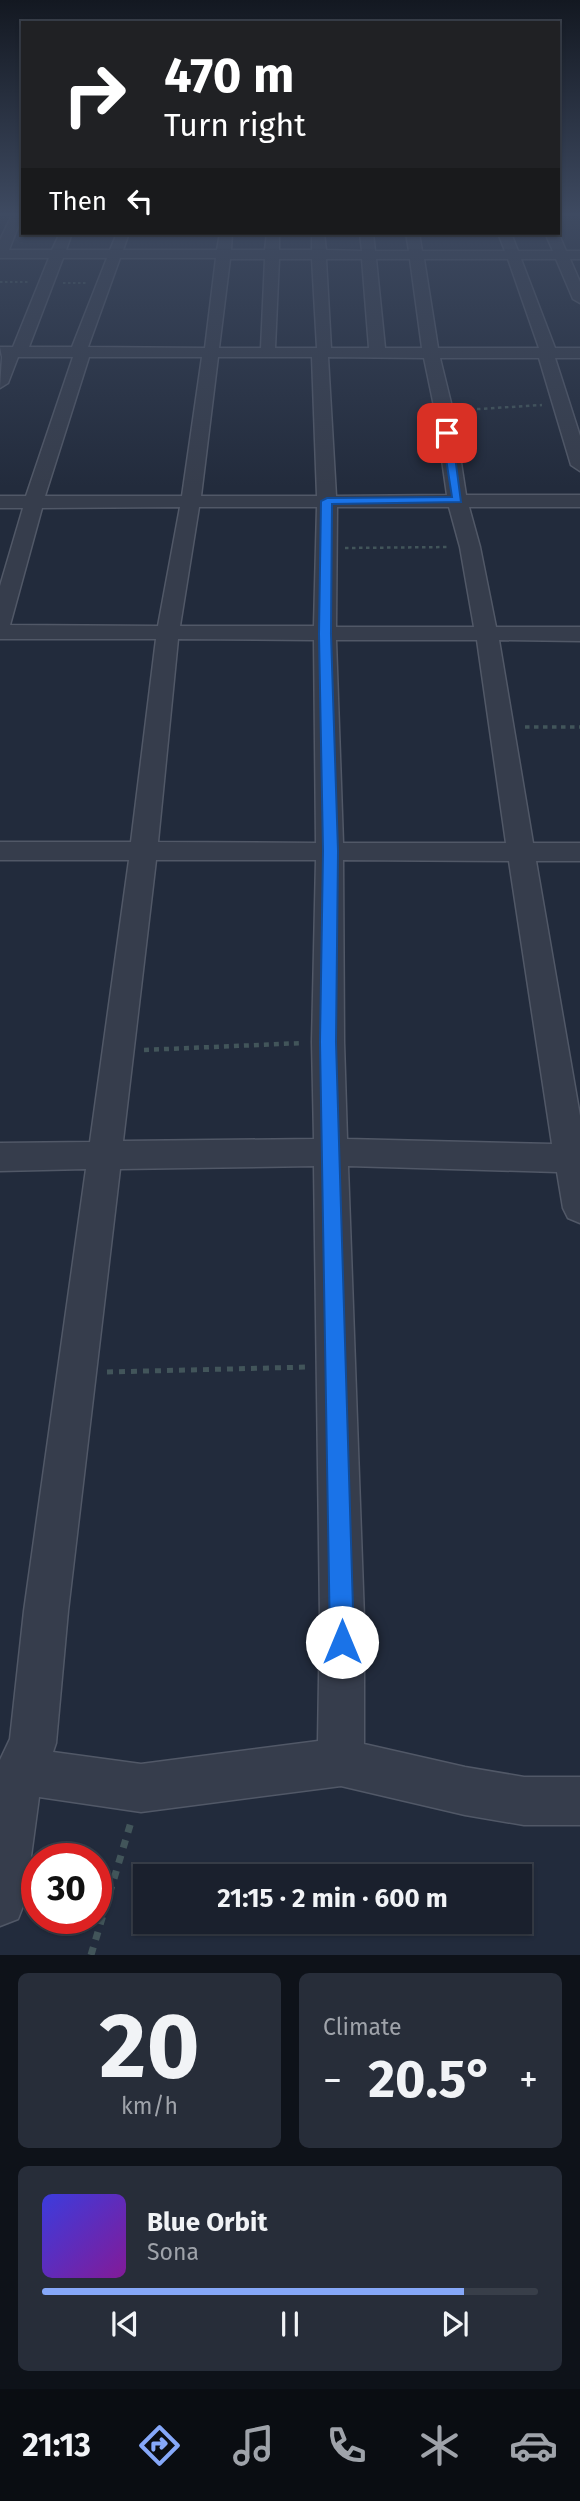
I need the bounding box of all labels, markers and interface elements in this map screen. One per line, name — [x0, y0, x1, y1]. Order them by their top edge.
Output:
text: 470 m — [164, 46, 294, 105]
icon: right — [49, 49, 140, 140]
text: Turn right — [164, 106, 306, 144]
icon: left — [121, 182, 159, 220]
text: Then — [49, 186, 107, 217]
pin — [417, 403, 477, 463]
icon: arrive — [428, 414, 466, 452]
position arrow — [305, 1605, 379, 1679]
speed limit sign: 30 — [21, 1843, 112, 1934]
text: 21:15 · 2 min · 600 m — [217, 1883, 448, 1914]
text: 20 — [99, 1992, 200, 2101]
text: Climate — [323, 2013, 402, 2041]
text: 20.5° — [368, 2048, 493, 2111]
text: − — [323, 2057, 342, 2103]
text: + — [519, 2057, 538, 2103]
text: km/h — [121, 2092, 178, 2120]
text: Blue Orbit — [147, 2207, 267, 2238]
text: Sona — [147, 2238, 199, 2266]
icon: previous — [106, 2305, 144, 2343]
icon: pause — [271, 2305, 309, 2343]
icon: next — [436, 2305, 474, 2343]
icon: directions — [135, 2421, 184, 2470]
icon: music — [229, 2421, 278, 2470]
icon: phone — [322, 2421, 371, 2470]
icon: climate — [415, 2421, 464, 2470]
icon: car — [509, 2421, 558, 2470]
text: 21:13 — [22, 2426, 91, 2464]

